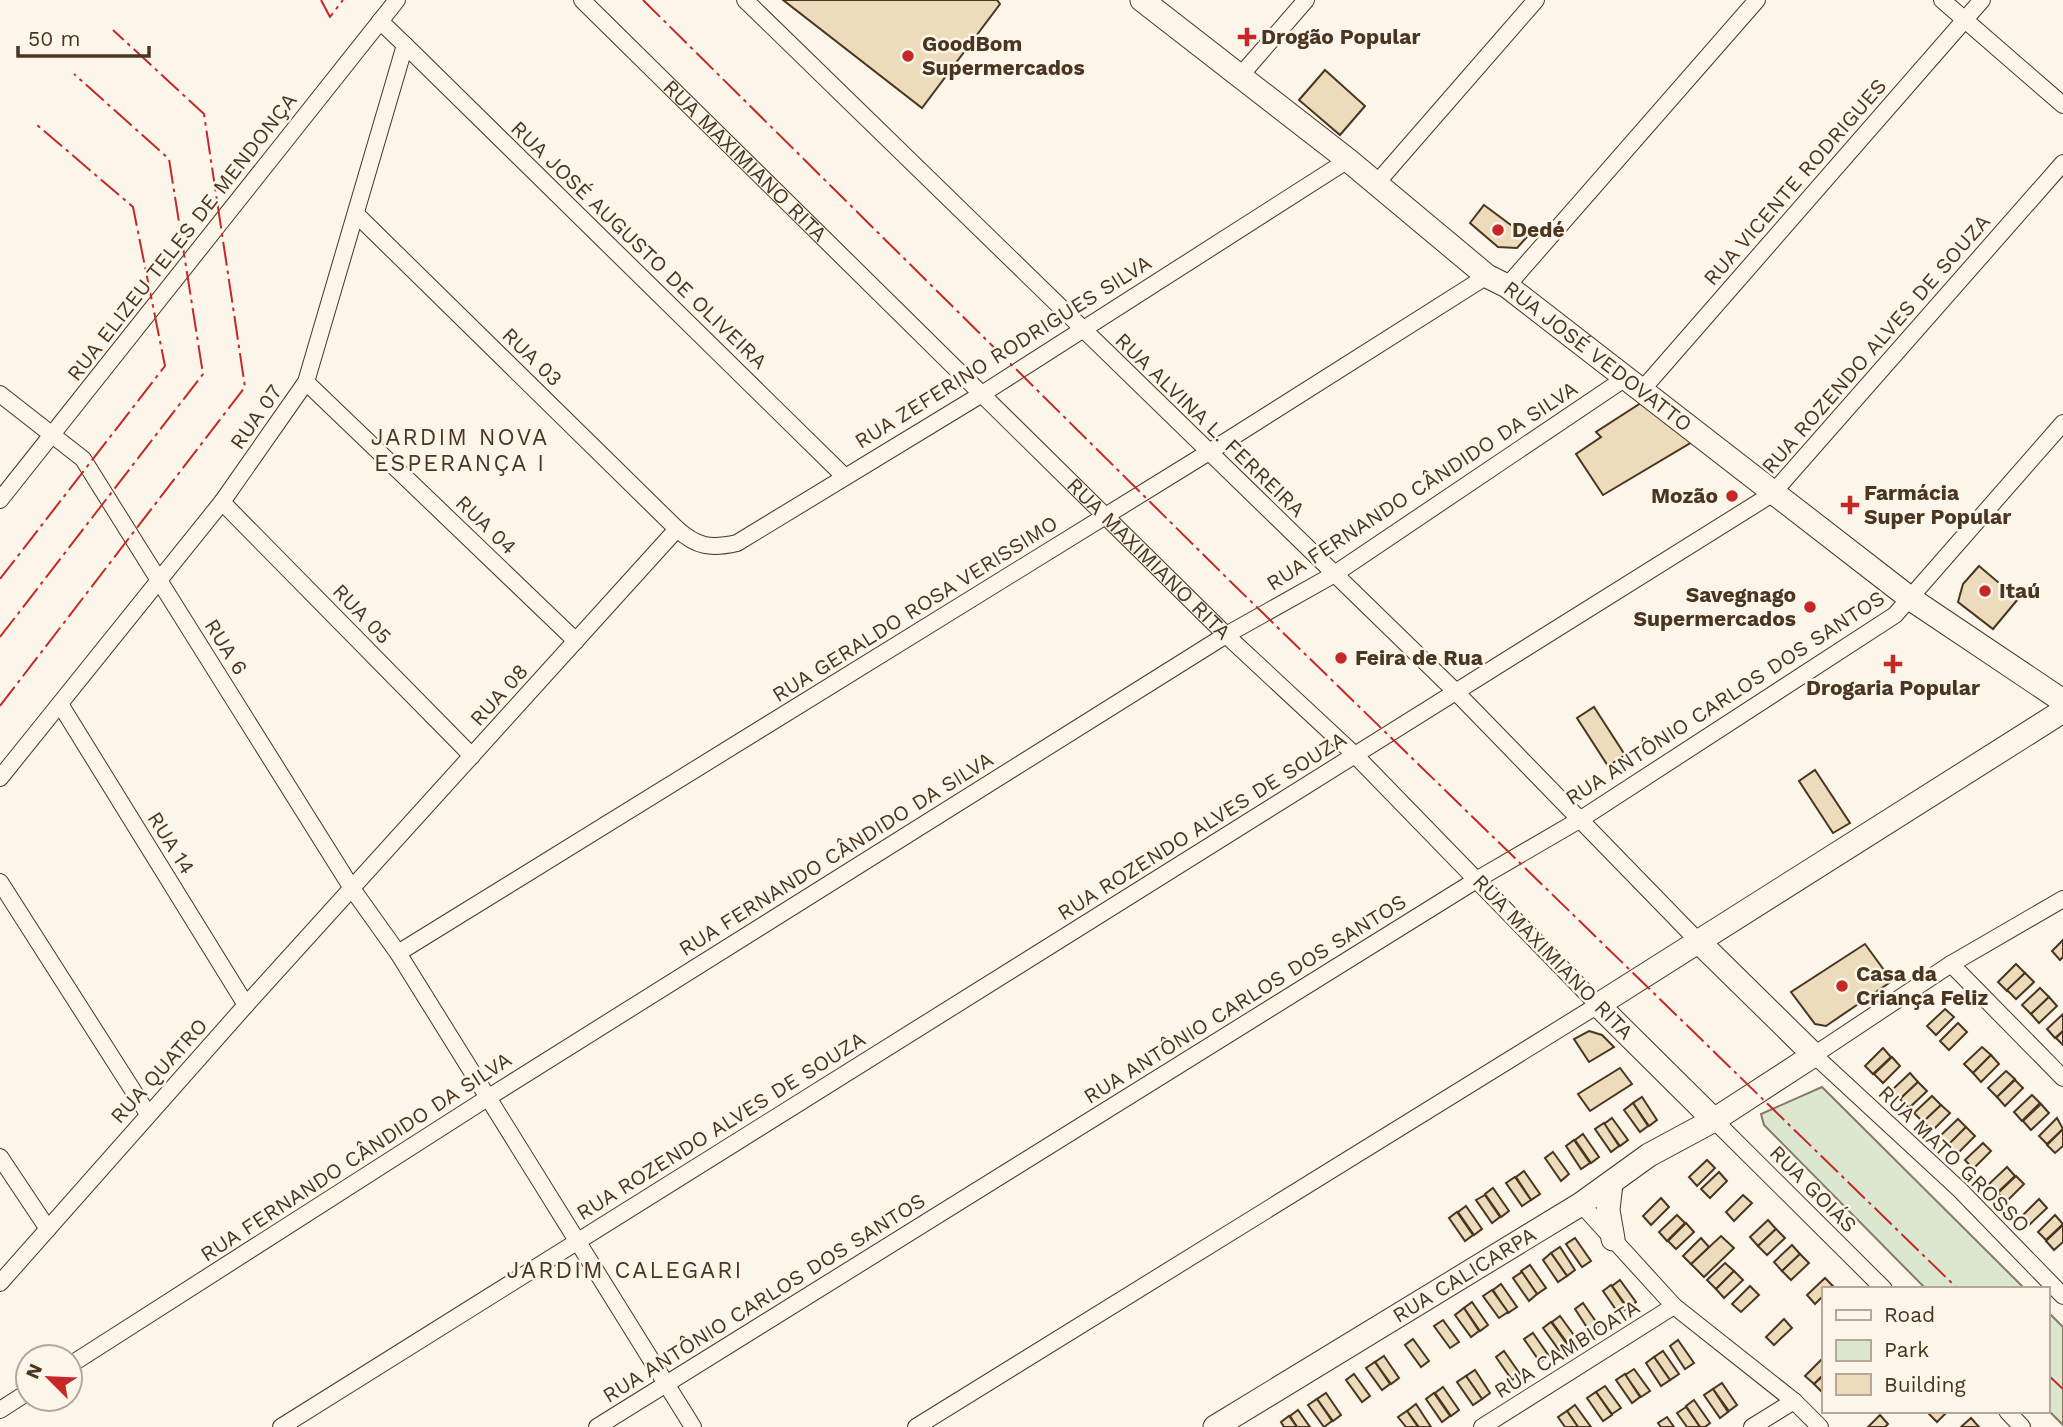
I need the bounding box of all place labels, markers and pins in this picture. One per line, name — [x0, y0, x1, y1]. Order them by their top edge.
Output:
place label: Drogão Popular — [1261, 24, 1420, 49]
marker: Drogão Popular — [1239, 29, 1255, 45]
place label: GoodBom Supermercados — [922, 31, 1085, 80]
marker: GoodBom Supermercados — [900, 48, 916, 64]
place label: Dedé — [1512, 217, 1565, 242]
marker: Dedé — [1490, 222, 1506, 238]
place label: Farmácia Super Popular — [1864, 480, 2011, 529]
place label: Mozão — [1651, 483, 1718, 508]
marker: Mozão — [1724, 488, 1740, 504]
marker: Farmácia Super Popular — [1842, 497, 1858, 513]
place label: Itaú — [1999, 578, 2040, 603]
place label: Savegnago Supermercados — [1633, 582, 1796, 631]
marker: Itaú — [1977, 583, 1993, 599]
marker: Savegnago Supermercados — [1802, 599, 1818, 615]
place label: Feira de Rua — [1355, 645, 1484, 670]
marker: Feira de Rua — [1333, 650, 1349, 666]
marker: Drogaria Popular — [1885, 656, 1901, 672]
place label: Drogaria Popular — [1806, 675, 1980, 700]
place label: Casa da Criança Feliz — [1856, 961, 1988, 1010]
marker: Casa da Criança Feliz — [1834, 978, 1850, 994]

